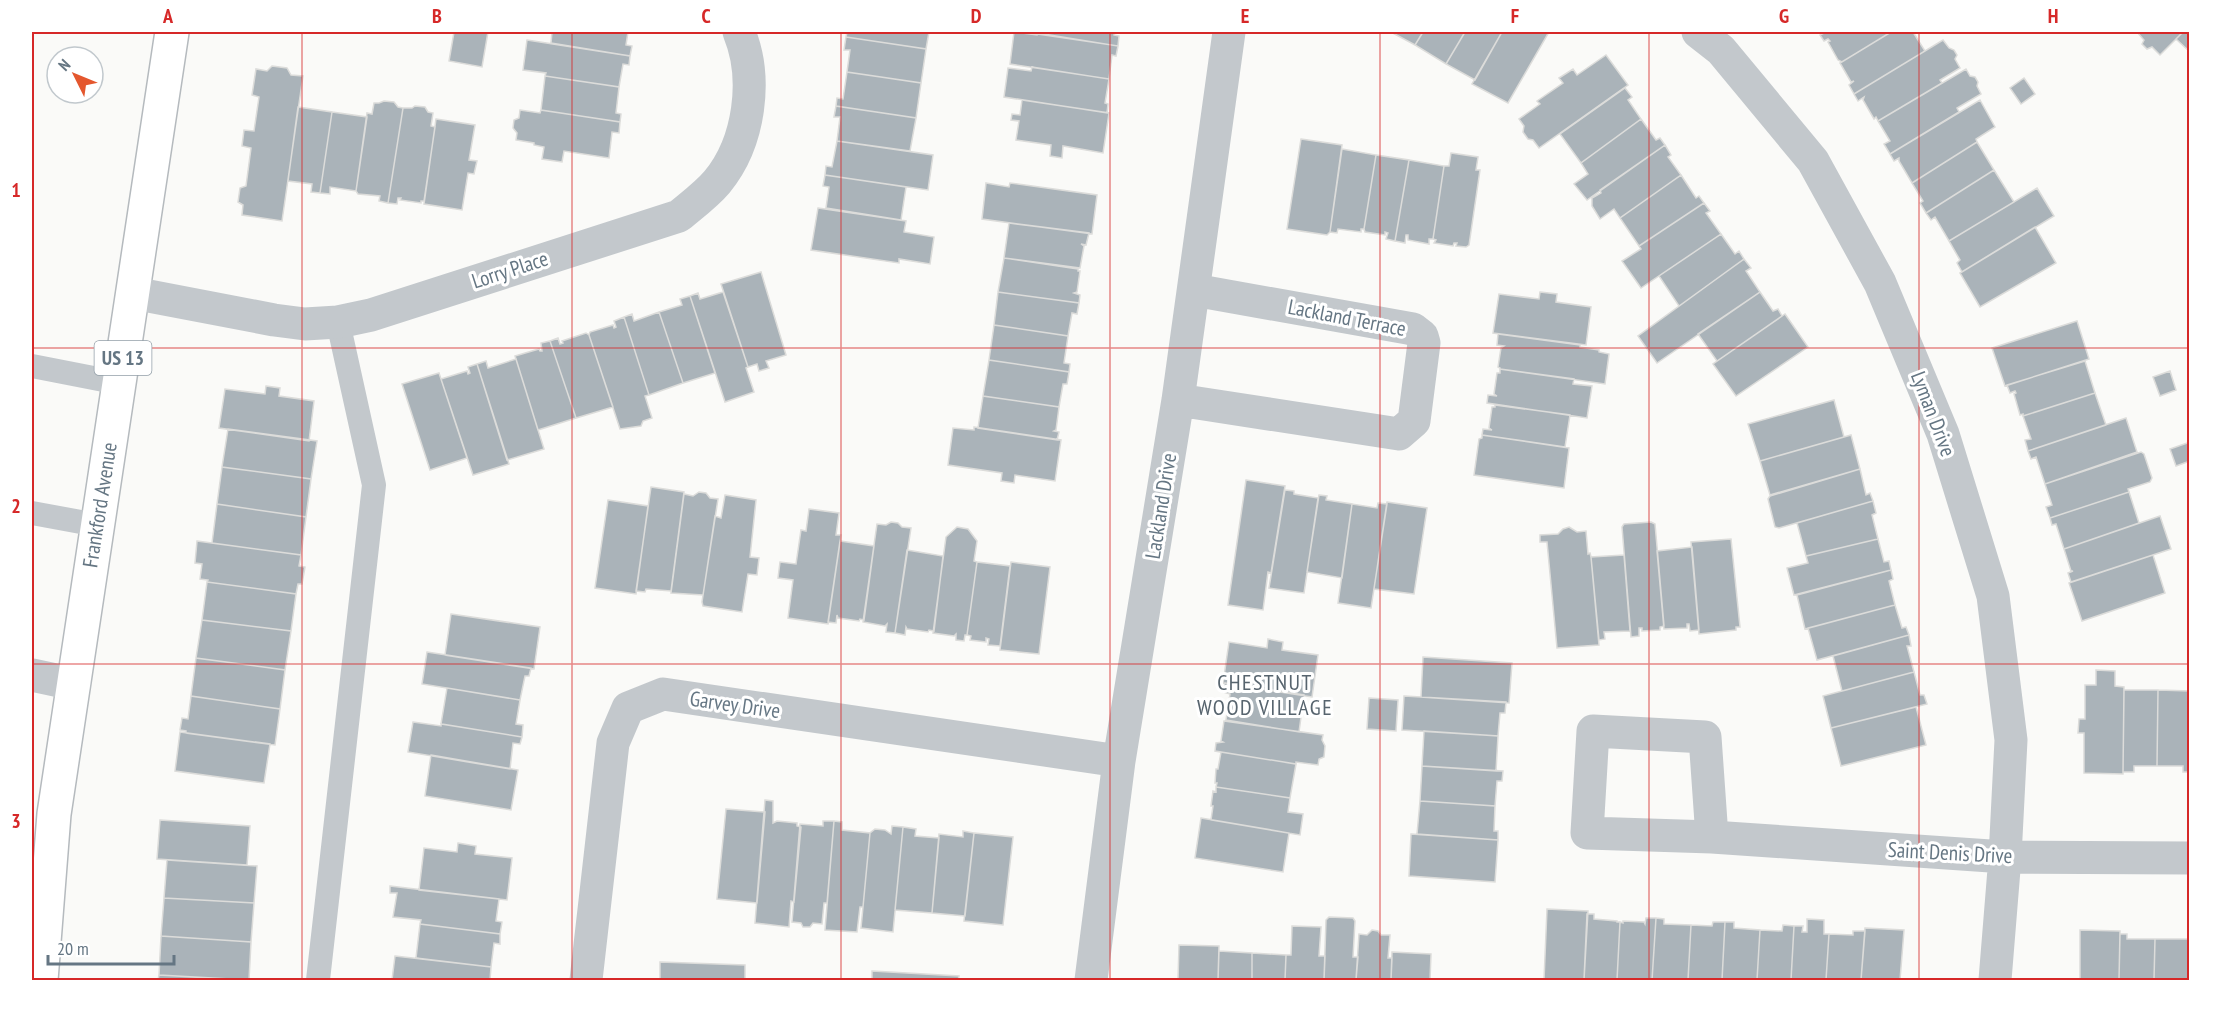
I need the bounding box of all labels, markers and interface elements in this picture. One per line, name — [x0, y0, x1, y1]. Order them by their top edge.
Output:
text: A — [162, 3, 174, 29]
text: B — [432, 3, 442, 29]
text: C — [701, 3, 711, 29]
text: D — [971, 3, 982, 29]
text: E — [1241, 3, 1249, 29]
text: F — [1511, 3, 1519, 29]
text: G — [1779, 3, 1789, 29]
text: H — [2048, 3, 2058, 29]
north arrow — [45, 45, 105, 105]
text: N — [54, 55, 74, 75]
text: 1 — [11, 177, 21, 203]
street label: Lorry Place — [468, 245, 551, 295]
street label: Lackland Terrace — [1286, 293, 1408, 342]
road number: US 13 — [94, 341, 152, 375]
street label: Lyman Drive — [1905, 367, 1962, 460]
street label: Frankford Avenue — [76, 440, 123, 569]
street label: Lackland Drive — [1139, 451, 1182, 561]
text: 2 — [11, 493, 21, 519]
district label: CHESTNUT WOOD VILLAGE — [1197, 668, 1333, 721]
street label: Garvey Drive — [688, 685, 782, 724]
text: 3 — [11, 808, 21, 834]
street label: Saint Denis Drive — [1887, 836, 2013, 869]
scale bar — [48, 928, 174, 966]
text: 20 m — [57, 937, 89, 960]

